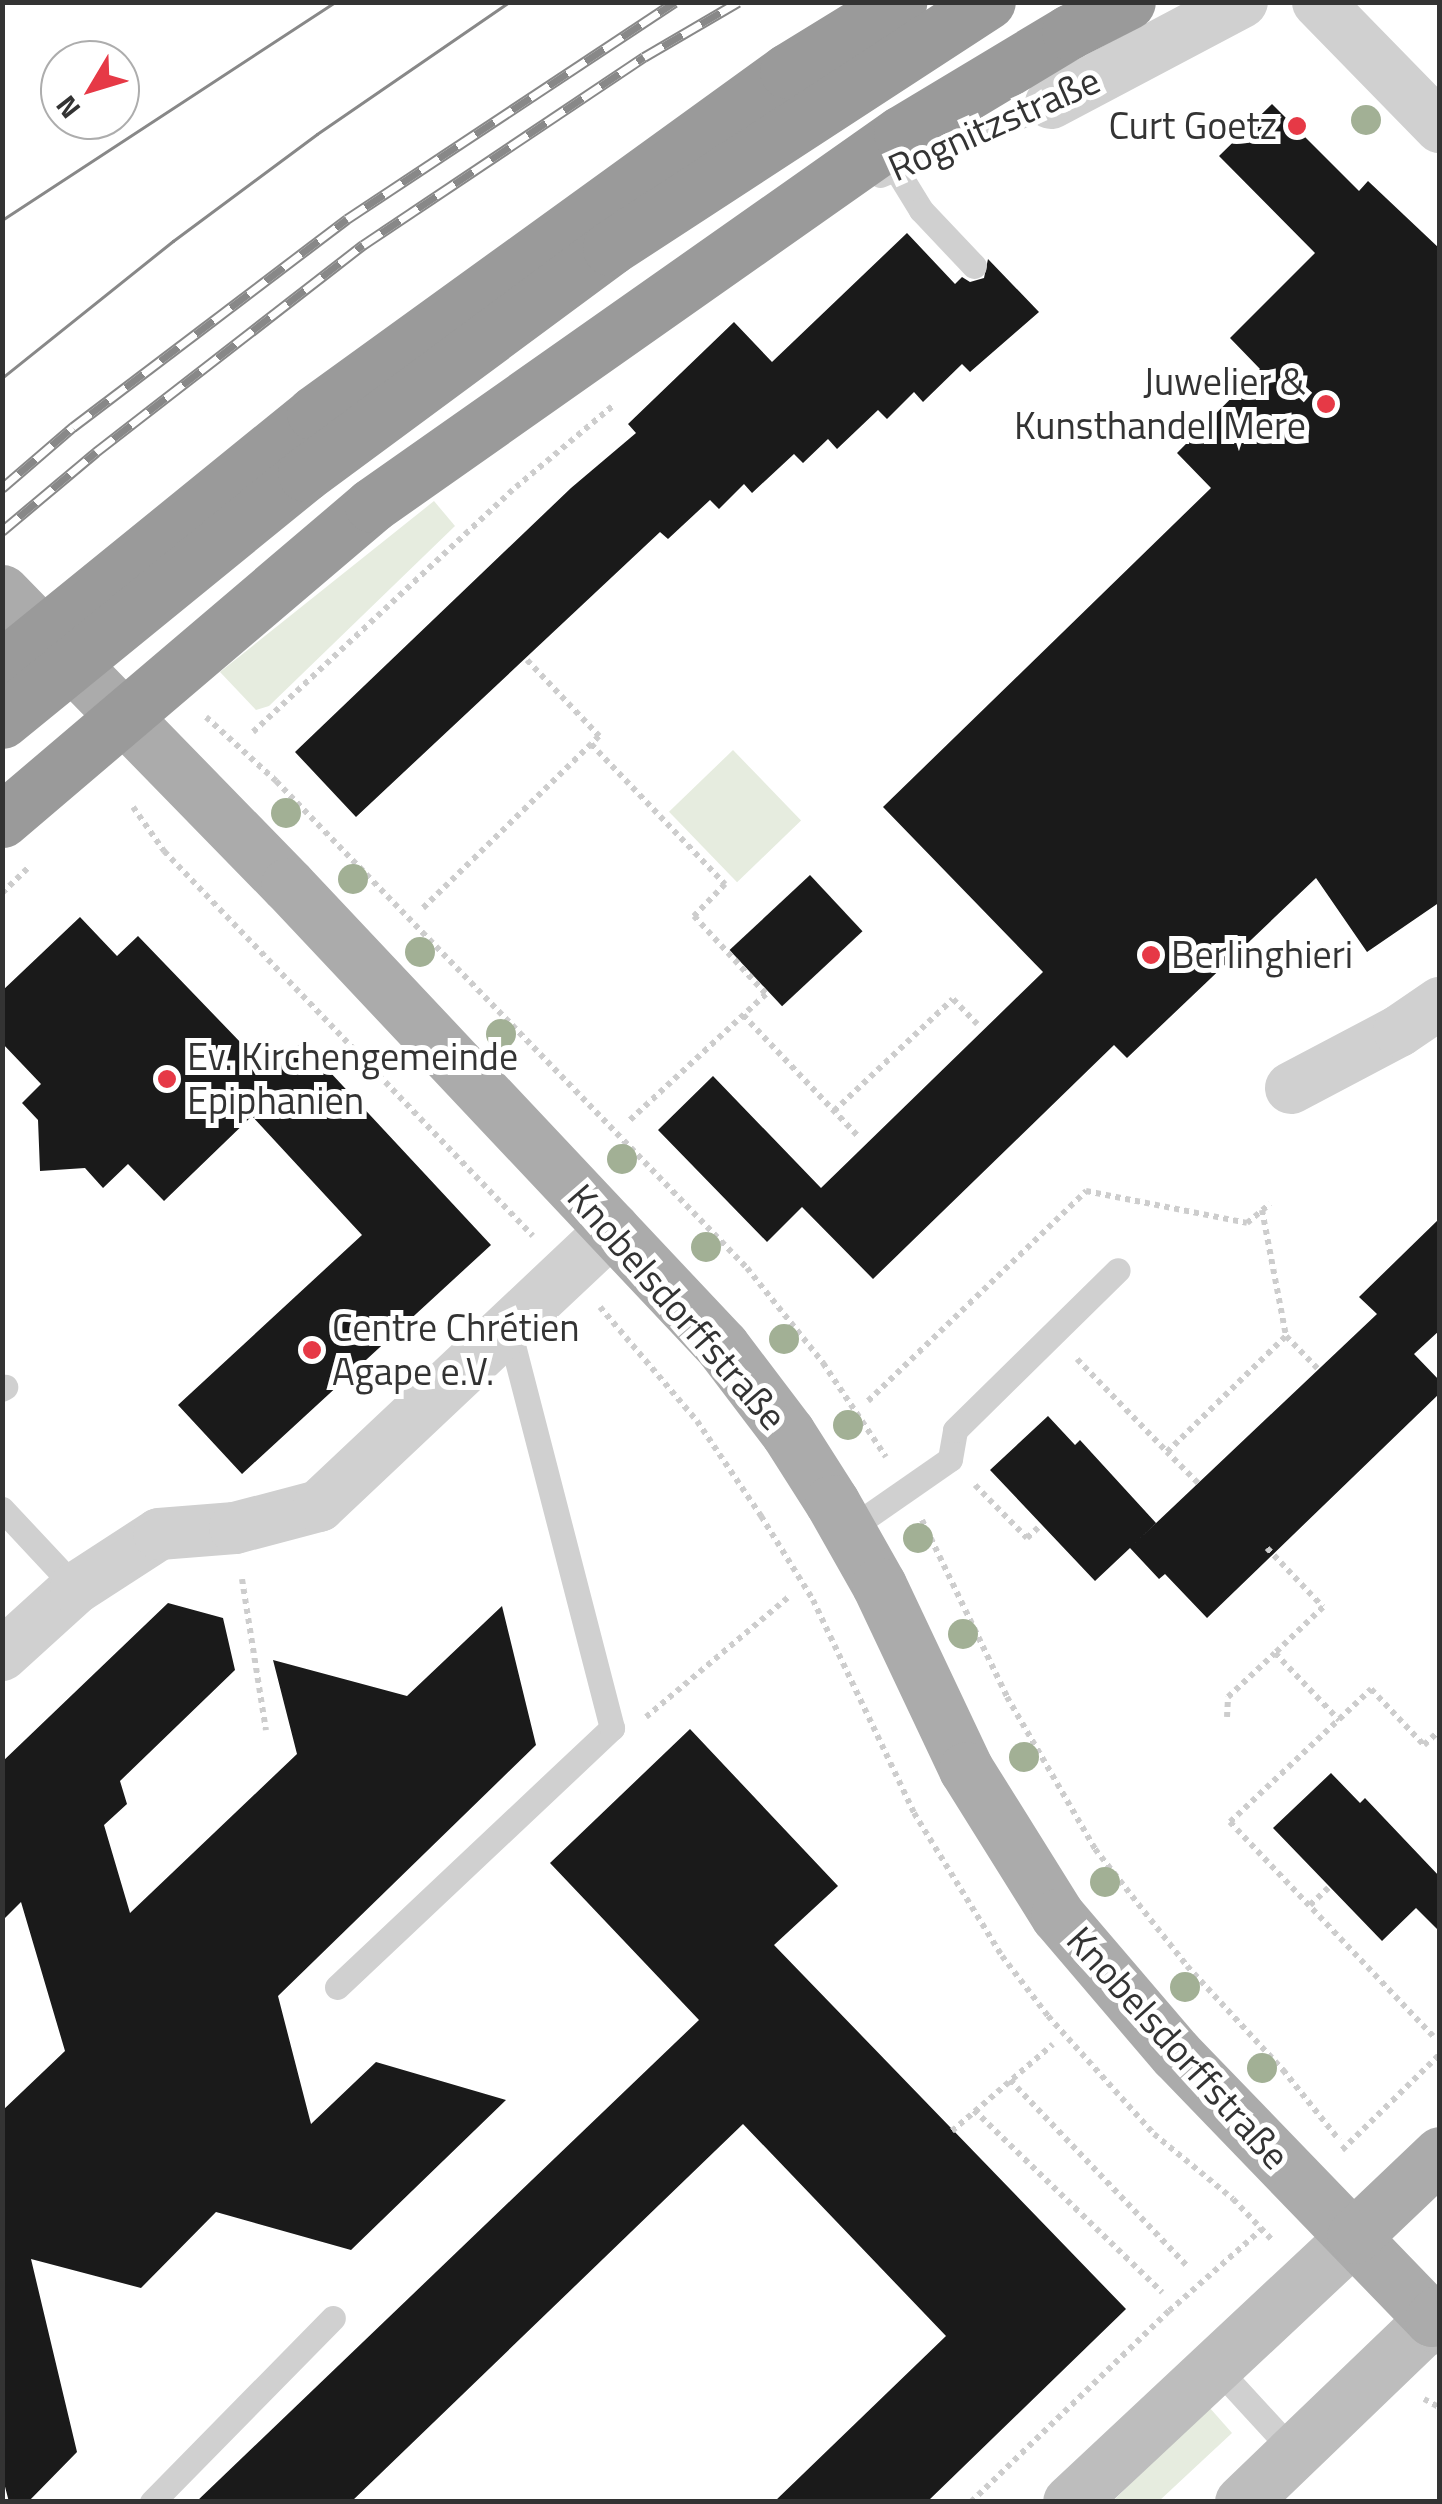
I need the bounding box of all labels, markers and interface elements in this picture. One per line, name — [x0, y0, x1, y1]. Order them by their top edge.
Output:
north arrow — [40, 40, 140, 140]
street label: Rognitzstraße — [881, 57, 1107, 191]
text: N — [45, 87, 90, 128]
place label: Curt Goetz — [1109, 103, 1277, 149]
marker: Curt Goetz — [1286, 115, 1308, 137]
place label: Juwelier & Kunsthandel Mere — [1014, 359, 1306, 448]
marker: Juwelier & Kunsthandel Mere — [1315, 393, 1337, 415]
place label: Berlinghieri — [1171, 932, 1353, 978]
marker: Berlinghieri — [1140, 944, 1162, 966]
place label: Ev. Kirchengemeinde Epiphanien — [187, 1034, 518, 1124]
marker: Ev. Kirchengemeinde Epiphanien — [156, 1068, 178, 1090]
street label: Knobelsdorffstraße — [558, 1175, 796, 1439]
place label: Centre Chrétien Agape e.V. — [332, 1305, 580, 1395]
marker: Centre Chrétien Agape e.V. — [301, 1339, 323, 1361]
street label: Knobelsdorffstraße — [1057, 1917, 1299, 2179]

